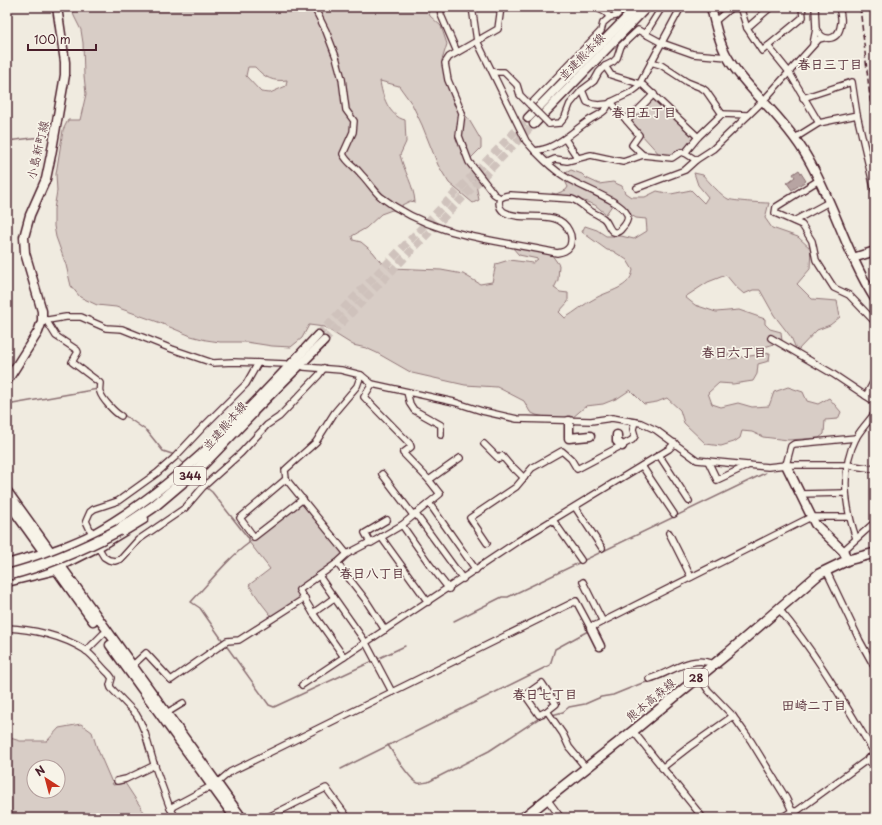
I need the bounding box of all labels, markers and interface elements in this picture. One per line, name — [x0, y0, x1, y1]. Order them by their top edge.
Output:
scale bar — [28, 26, 96, 52]
street label: 並建熊本線 — [554, 28, 609, 84]
text: 100 m — [34, 30, 71, 48]
district label: 春日三丁目 — [797, 54, 863, 73]
district label: 春日五丁目 — [611, 102, 677, 121]
street label: 小島新町線 — [22, 119, 53, 181]
district label: 春日六丁目 — [701, 342, 767, 361]
street label: 並建熊本線 — [198, 397, 251, 454]
road number: 344 — [174, 467, 206, 485]
district label: 春日八丁目 — [339, 563, 405, 582]
road number: 28 — [684, 669, 708, 687]
street label: 熊本高森線 — [622, 673, 679, 725]
district label: 春日七丁目 — [512, 684, 578, 703]
district label: 田崎二丁目 — [781, 695, 847, 714]
north arrow — [26, 759, 66, 799]
text: N — [31, 761, 49, 780]

